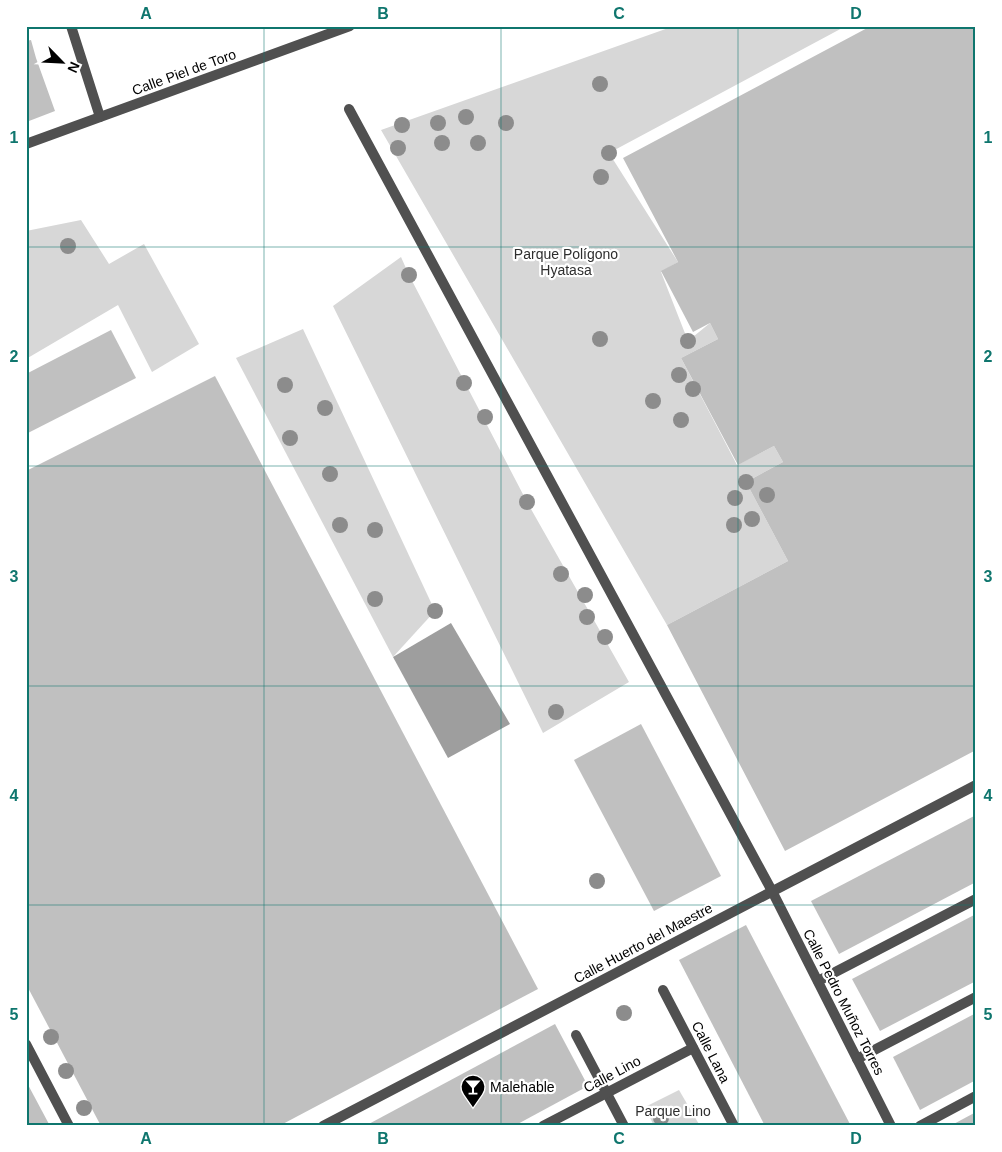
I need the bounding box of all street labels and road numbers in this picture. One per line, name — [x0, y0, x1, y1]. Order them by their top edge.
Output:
street label: Calle Piel de Toro — [130, 46, 238, 98]
street label: Calle Huerto del Maestre — [571, 899, 715, 986]
street label: Calle Pedro Muñoz Torres — [800, 926, 888, 1078]
street label: Calle Lana — [689, 1019, 733, 1086]
street label: Calle Lino — [581, 1052, 643, 1096]

